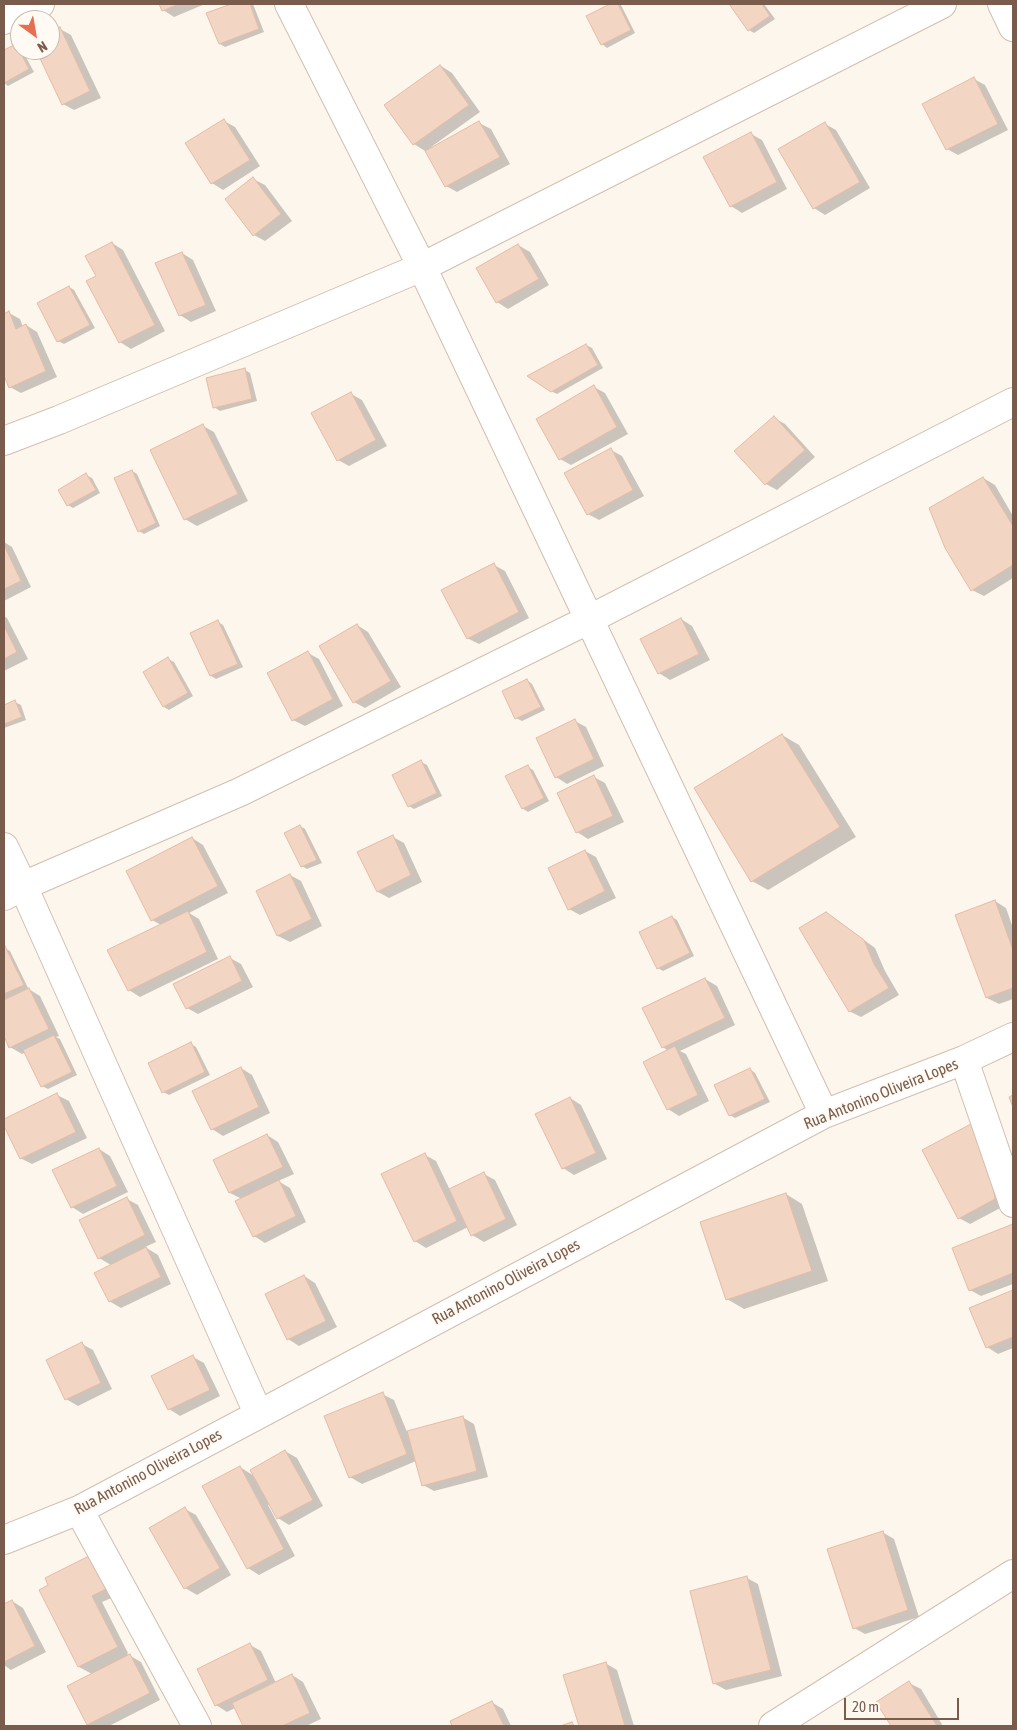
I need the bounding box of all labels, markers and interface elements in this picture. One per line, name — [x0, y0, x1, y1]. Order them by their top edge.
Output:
north arrow — [10, 10, 60, 60]
text: N — [35, 38, 50, 56]
street label: Rua Antonino Oliveira Lopes — [801, 1054, 961, 1134]
street label: Rua Antonino Oliveira Lopes — [429, 1235, 583, 1329]
street label: Rua Antonino Oliveira Lopes — [71, 1425, 225, 1519]
scale bar — [847, 1688, 962, 1720]
text: 20 m — [852, 1698, 879, 1715]

